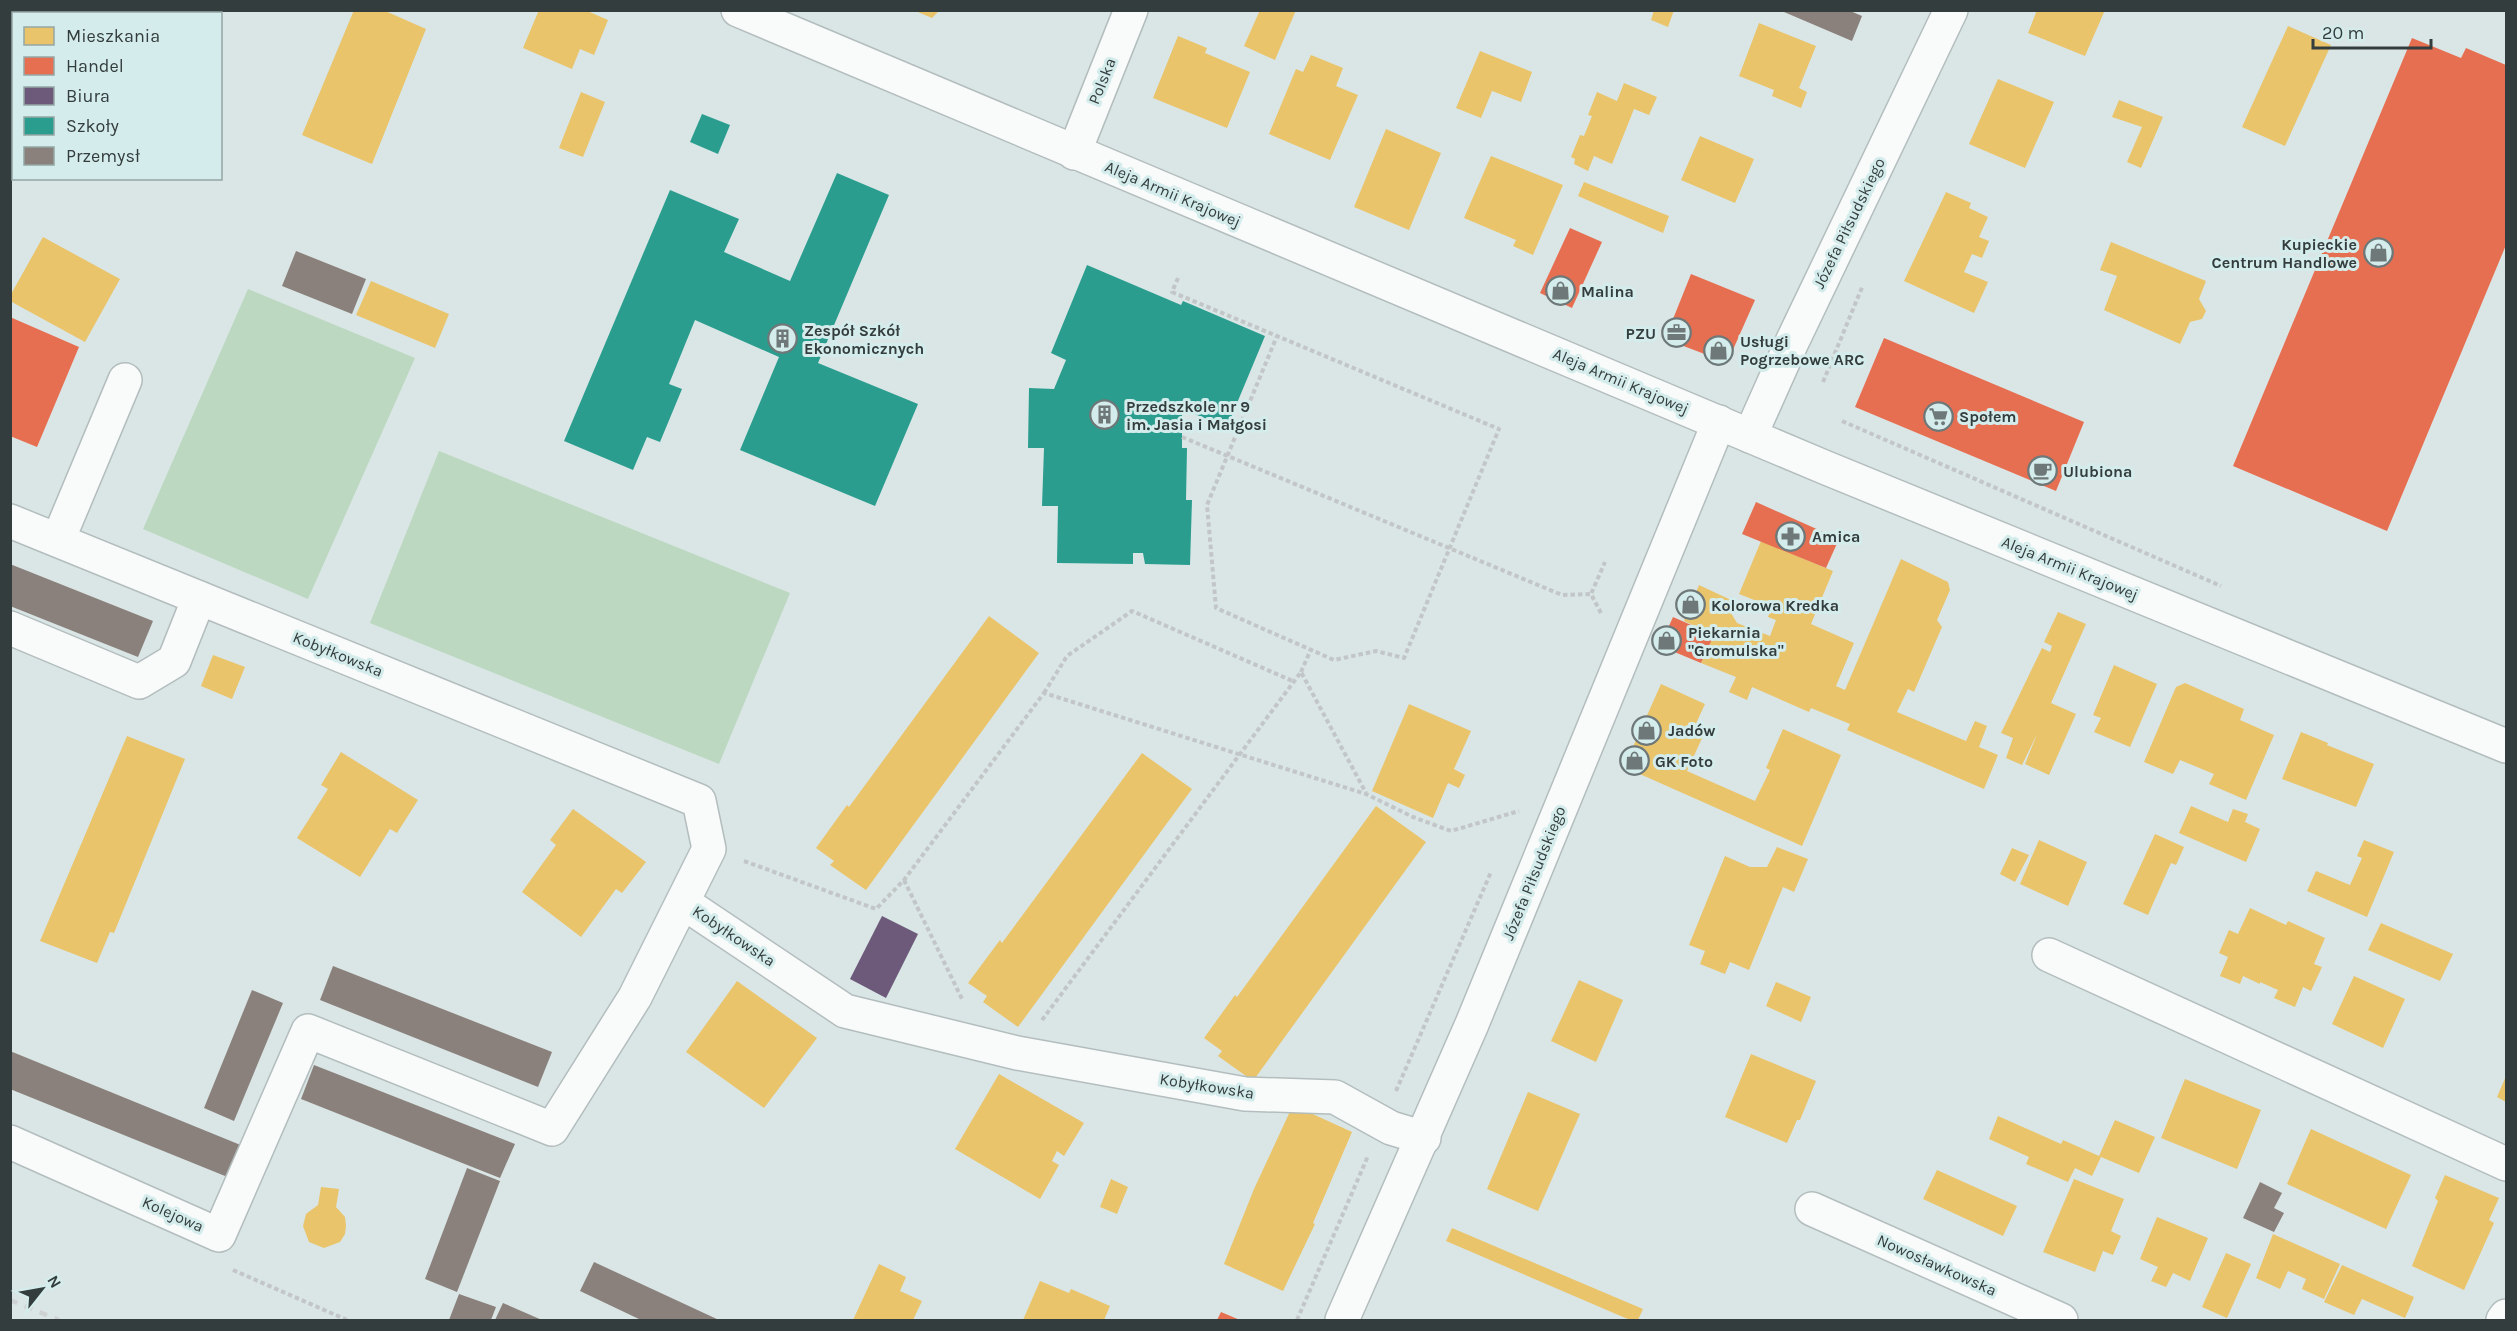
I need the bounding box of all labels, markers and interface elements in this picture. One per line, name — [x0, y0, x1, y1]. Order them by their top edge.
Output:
legend — [12, 12, 222, 180]
scale bar — [2313, 12, 2432, 50]
text: 20 m — [2322, 22, 2364, 44]
text: Mieszkania — [66, 25, 160, 47]
text: Handel — [66, 55, 124, 77]
street label: Polska — [1084, 55, 1120, 107]
text: Biura — [66, 85, 110, 107]
text: Szkoły — [66, 115, 119, 137]
text: Przemysł — [66, 145, 140, 167]
street label: Józefa Piłsudskiego — [1809, 155, 1889, 291]
street label: Aleja Armii Krajowej — [1102, 157, 1244, 231]
place label: Kupieckie Centrum Handlowe — [2212, 235, 2357, 272]
shop icon: Kupieckie Centrum Handlowe — [2362, 237, 2394, 269]
shop icon: Malina — [1544, 275, 1576, 307]
place label: Malina — [1581, 282, 1634, 301]
office icon: PZU — [1661, 317, 1693, 349]
place label: Zespół Szkół Ekonomicznych — [804, 321, 924, 358]
building icon: Zespół Szkół Ekonomicznych — [767, 323, 799, 355]
place label: PZU — [1626, 324, 1656, 343]
place label: Usługi Pogrzebowe ARC — [1740, 332, 1864, 369]
shop icon: Usługi Pogrzebowe ARC — [1703, 334, 1735, 366]
street label: Aleja Armii Krajowej — [1550, 344, 1692, 418]
place label: Przedszkole nr 9 im. Jasia i Małgosi — [1126, 397, 1267, 434]
building icon: Przedszkole nr 9 im. Jasia i Małgosi — [1089, 399, 1121, 431]
supermarket icon: Społem — [1922, 400, 1954, 432]
place label: Społem — [1959, 407, 2017, 426]
cafe icon: Ulubiona — [2026, 455, 2058, 487]
place label: Ulubiona — [2063, 462, 2132, 481]
pharmacy icon: Amica — [1775, 520, 1807, 552]
place label: Amica — [1812, 527, 1860, 546]
street label: Aleja Armii Krajowej — [1999, 532, 2141, 604]
shop icon: Kolorowa Kredka — [1674, 589, 1706, 621]
place label: Kolorowa Kredka — [1711, 596, 1839, 615]
place label: Piekarnia "Gromulska" — [1688, 623, 1784, 660]
shop icon: Piekarnia "Gromulska" — [1651, 625, 1683, 657]
street label: Kobyłkowska — [290, 627, 386, 681]
shop icon: Jadów — [1631, 714, 1663, 746]
place label: Jadów — [1668, 721, 1715, 740]
shop icon: GK Foto — [1618, 745, 1650, 777]
place label: GK Foto — [1655, 752, 1713, 771]
street label: Józefa Piłsudskiego — [1498, 803, 1570, 943]
street label: Kobyłkowska — [689, 901, 779, 971]
street label: Kobyłkowska — [1158, 1069, 1256, 1103]
street label: Kolejowa — [139, 1192, 207, 1236]
street label: Nowosławkowska — [1874, 1230, 2000, 1300]
north arrow — [12, 1259, 72, 1319]
text: N — [43, 1272, 66, 1291]

